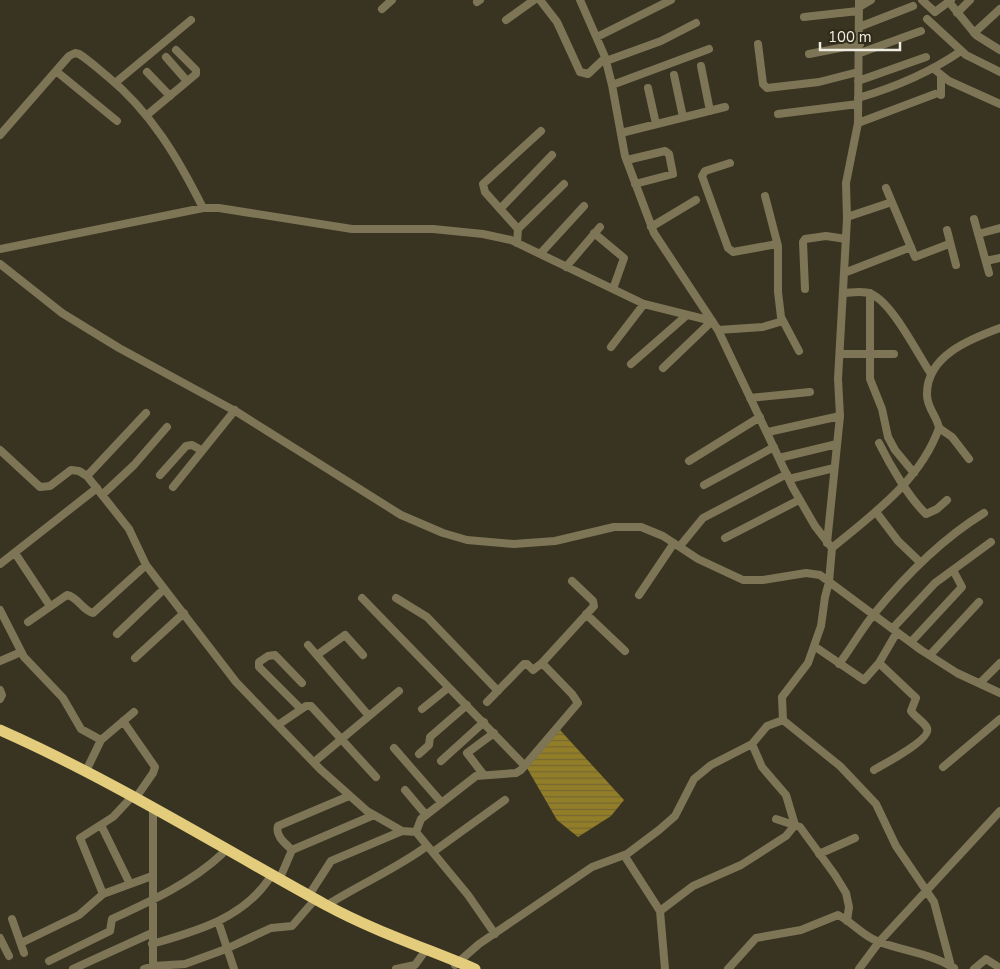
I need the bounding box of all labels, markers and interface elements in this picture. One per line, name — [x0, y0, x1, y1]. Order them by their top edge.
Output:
scale bar — [820, 20, 900, 52]
text: 100 m — [828, 27, 872, 47]

